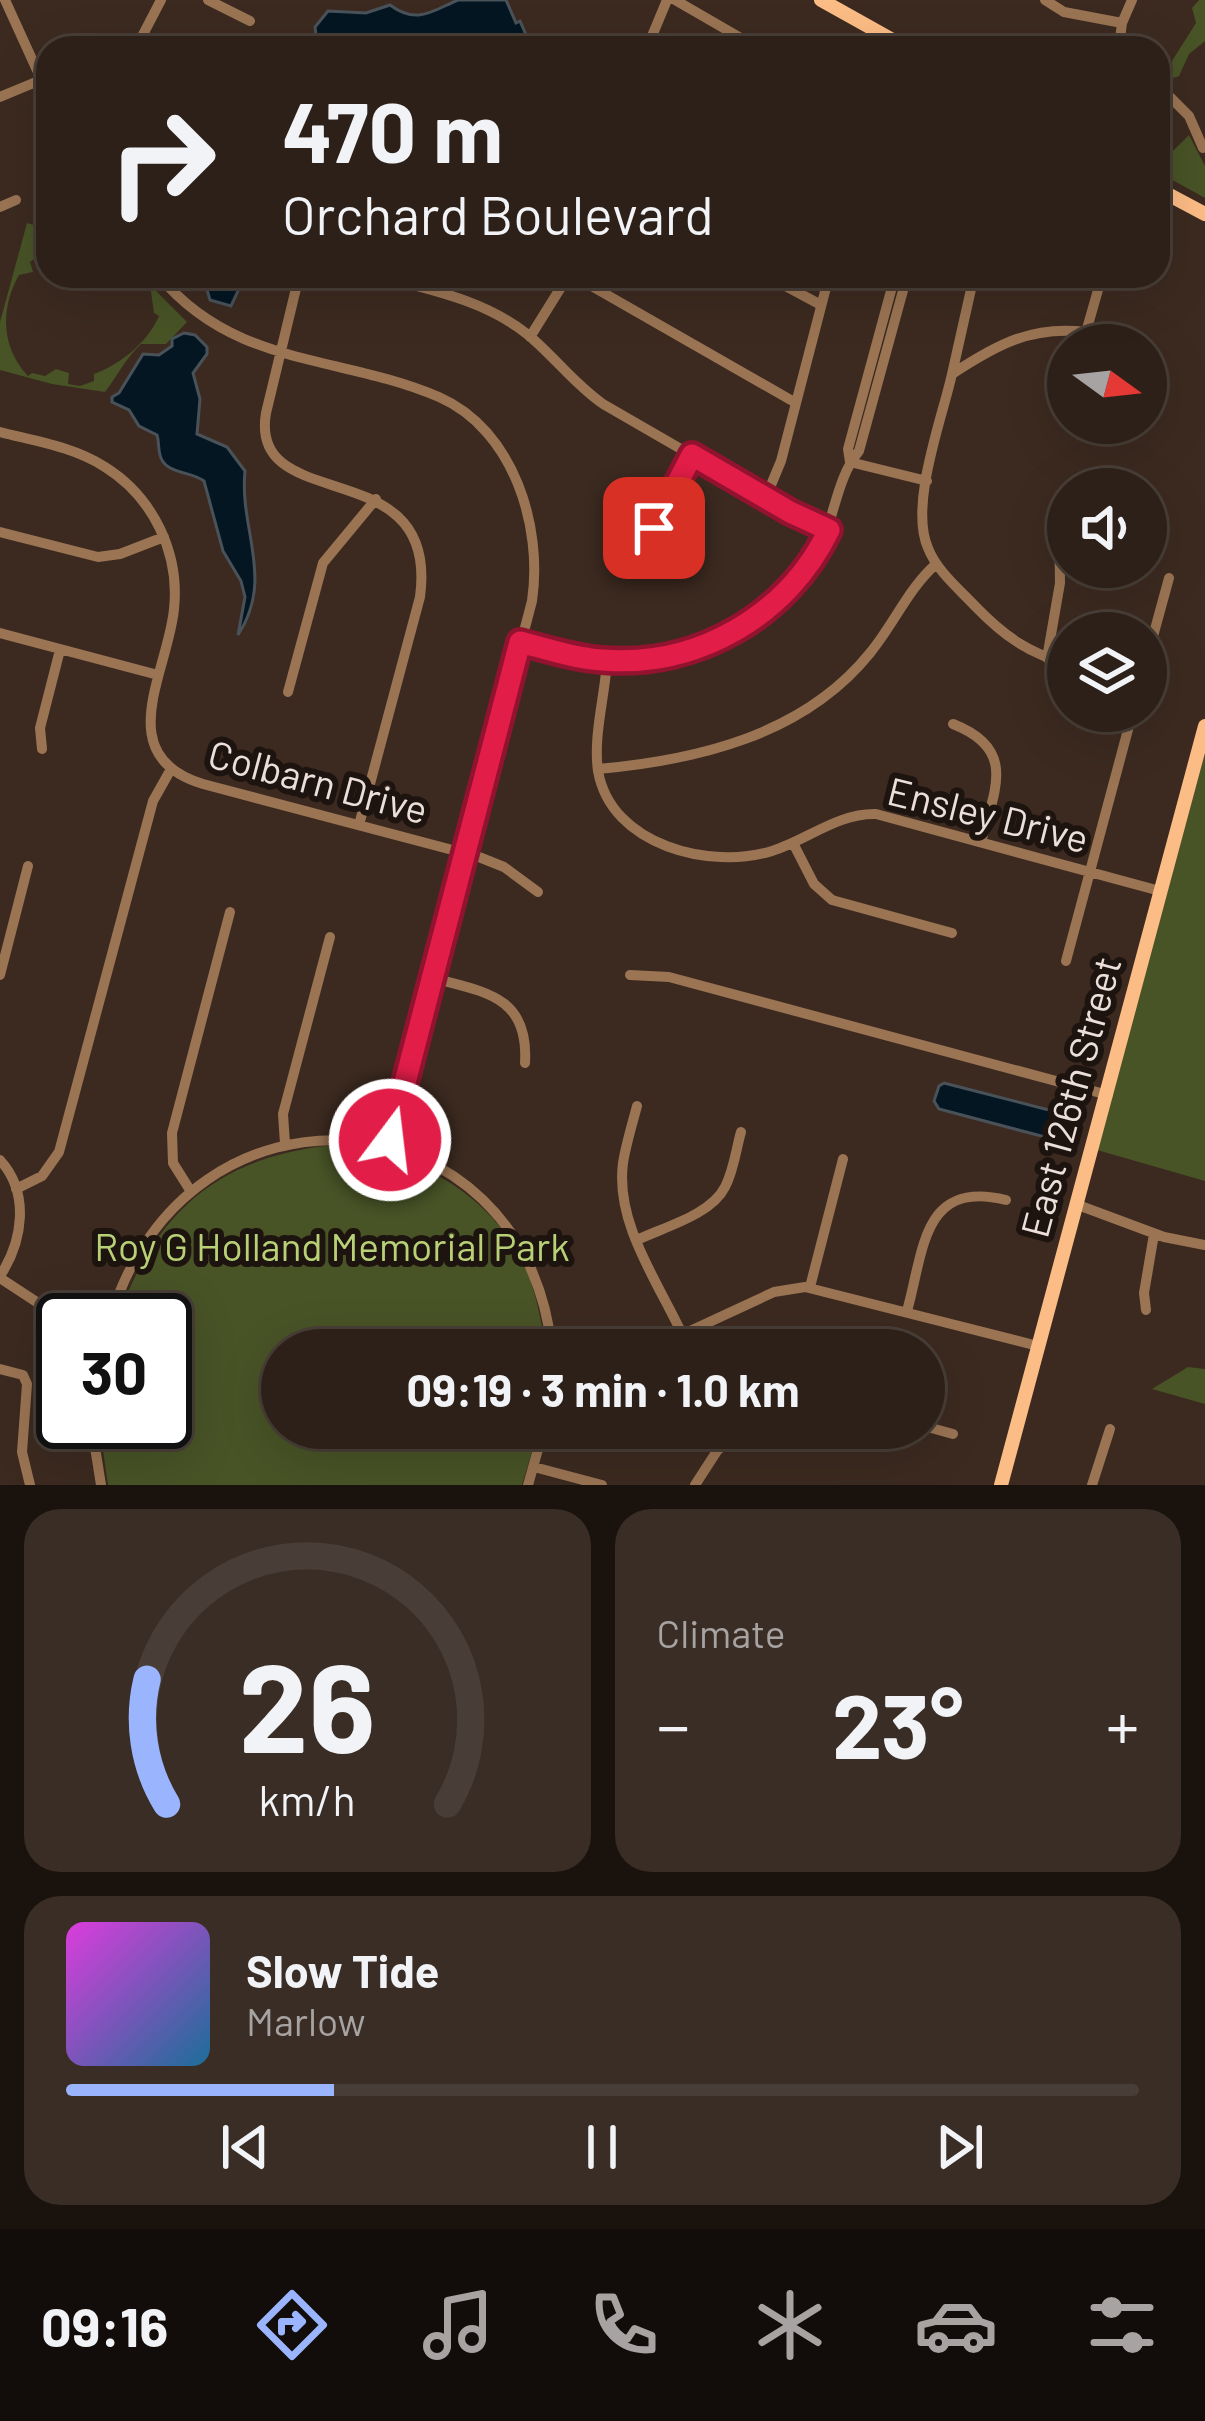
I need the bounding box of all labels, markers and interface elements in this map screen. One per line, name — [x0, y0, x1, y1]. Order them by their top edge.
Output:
text: 470 m — [282, 79, 503, 180]
icon: right — [84, 84, 240, 240]
text: Orchard Boulevard — [282, 181, 714, 246]
north arrow — [1047, 324, 1167, 444]
map controls — [1047, 324, 1167, 732]
button: sound — [1047, 468, 1167, 588]
pin — [603, 477, 705, 579]
icon: arrive — [621, 495, 687, 561]
button: layers — [1047, 612, 1167, 732]
street label: Colbarn Drive — [204, 729, 433, 832]
street label: Ensley Drive — [883, 766, 1094, 861]
street label: East 126th Street — [1010, 951, 1130, 1242]
position arrow — [327, 1077, 453, 1203]
park label: Roy G Holland Memorial Park — [94, 1222, 570, 1269]
speed limit sign: 30 — [36, 1293, 192, 1449]
text: 09:19 · 3 min · 1.0 km — [407, 1362, 800, 1416]
text: Climate — [657, 1609, 786, 1656]
text: 26 — [239, 1628, 376, 1778]
text: 23° — [832, 1669, 964, 1777]
text: − — [657, 1684, 690, 1763]
text: + — [1106, 1684, 1139, 1763]
text: km/h — [259, 1772, 356, 1824]
text: Slow Tide — [246, 1943, 439, 1997]
text: Marlow — [246, 1997, 366, 2044]
icon: previous — [212, 2114, 278, 2180]
icon: pause — [569, 2114, 635, 2180]
icon: next — [927, 2114, 993, 2180]
icon: directions — [250, 2283, 334, 2367]
icon: music — [416, 2283, 500, 2367]
icon: phone — [582, 2283, 666, 2367]
icon: climate — [748, 2283, 832, 2367]
icon: car — [914, 2283, 998, 2367]
icon: filters — [1080, 2283, 1164, 2367]
text: 09:16 — [41, 2293, 168, 2358]

